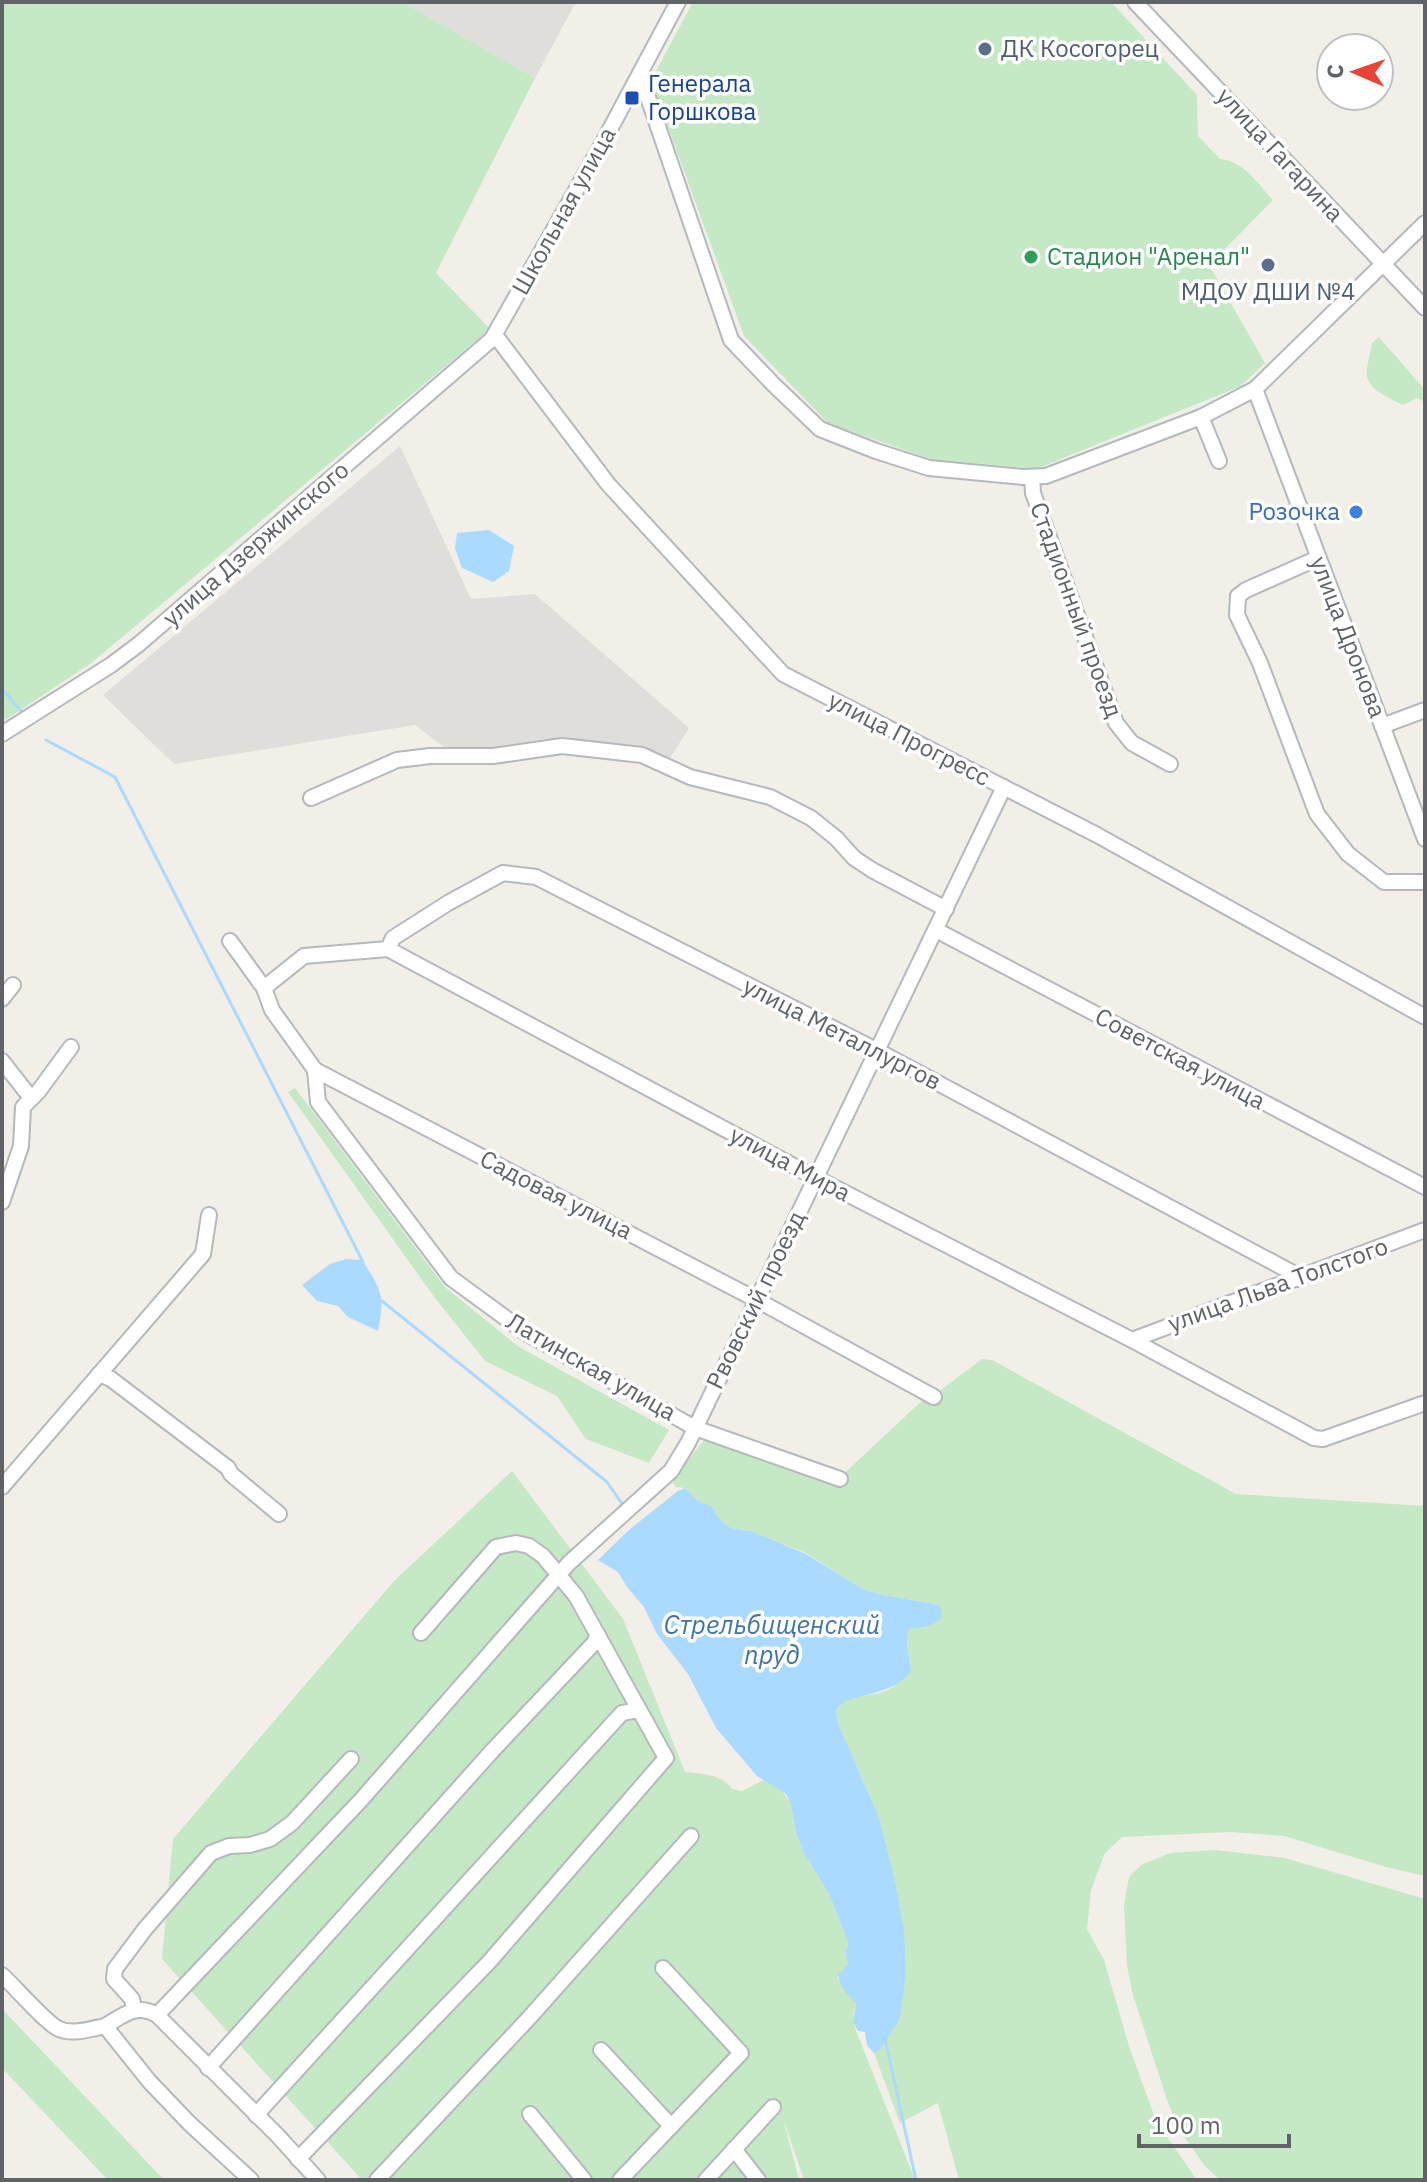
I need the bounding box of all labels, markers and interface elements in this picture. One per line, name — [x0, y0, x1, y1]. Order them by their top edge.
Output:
place label: ДК Косогорец — [1001, 32, 1159, 64]
north arrow — [1315, 32, 1395, 112]
marker: ДК Косогорец — [976, 40, 994, 58]
text: С — [1320, 64, 1349, 79]
place label: Генерала Горшкова — [648, 67, 757, 127]
street label: улица Гагарина — [1210, 80, 1351, 229]
marker: Генерала Горшкова — [623, 89, 641, 107]
street label: Школьная улица — [504, 121, 623, 300]
place label: Стадион "Аренал" — [1047, 240, 1250, 272]
marker: Стадион "Аренал" — [1022, 248, 1040, 266]
marker: МДОУ ДШИ №4 — [1259, 256, 1277, 274]
place label: МДОУ ДШИ №4 — [1181, 275, 1355, 307]
street label: улица Дзержинского — [155, 453, 355, 633]
place label: Розочка — [1249, 495, 1340, 527]
street label: Стадионный проезд — [1023, 497, 1131, 722]
marker: Розочка — [1347, 503, 1365, 521]
street label: улица Дронова — [1303, 551, 1394, 722]
street label: улица Прогресс — [823, 684, 996, 793]
street label: улица Металлургов — [738, 969, 947, 1097]
street label: Советская улица — [1090, 1000, 1271, 1117]
street label: улица Мира — [724, 1118, 857, 1208]
street label: Садовая улица — [475, 1142, 638, 1246]
street label: Рвовский проезд — [698, 1205, 812, 1394]
street label: улица Льва Толстого — [1163, 1229, 1392, 1339]
street label: Латинская улица — [501, 1304, 682, 1428]
water label: Стрельбищенский пруд — [664, 1607, 880, 1671]
scale bar — [1139, 2098, 1289, 2148]
text: 100 m — [1151, 2109, 1221, 2141]

